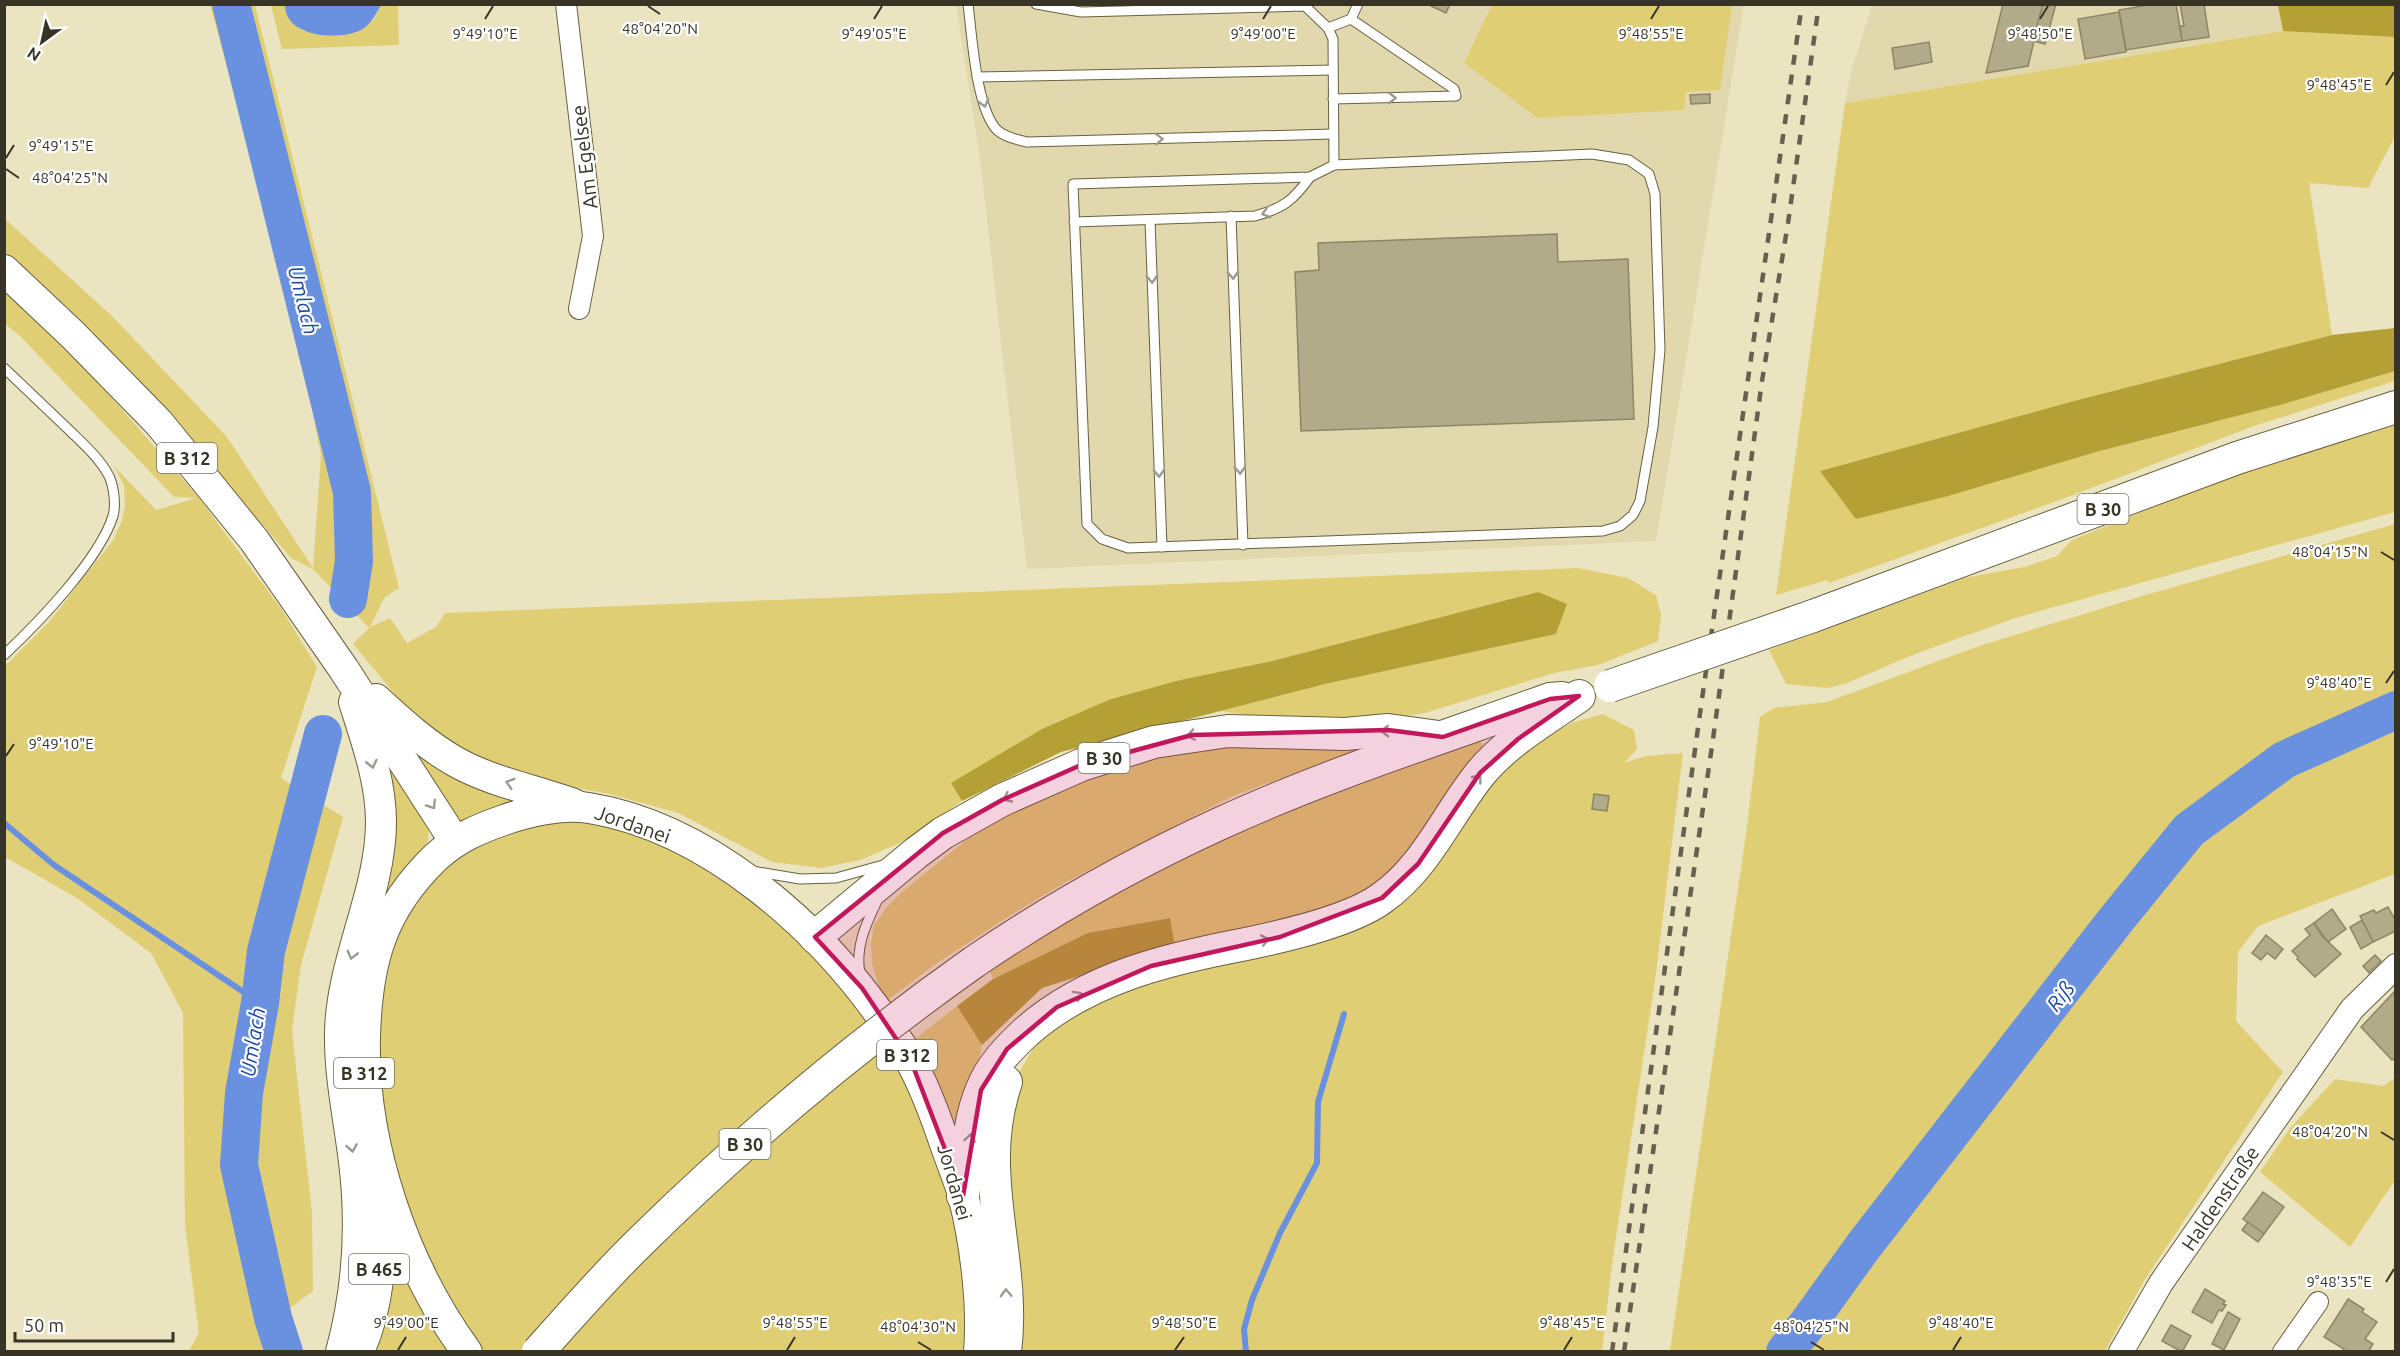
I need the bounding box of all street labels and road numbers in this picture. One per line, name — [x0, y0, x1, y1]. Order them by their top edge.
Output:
street label: Am Egelsee — [566, 104, 602, 210]
road number: B 312 — [157, 443, 217, 473]
road number: B 30 — [2078, 494, 2128, 524]
road number: B 30 — [1078, 743, 1130, 773]
street label: Jordanei — [592, 800, 674, 848]
road number: B 312 — [877, 1040, 937, 1070]
road number: B 312 — [334, 1058, 394, 1088]
road number: B 30 — [720, 1129, 771, 1159]
street label: Jordanei — [933, 1141, 977, 1223]
street label: Haldenstraße — [2177, 1141, 2263, 1255]
road number: B 465 — [349, 1254, 409, 1284]

